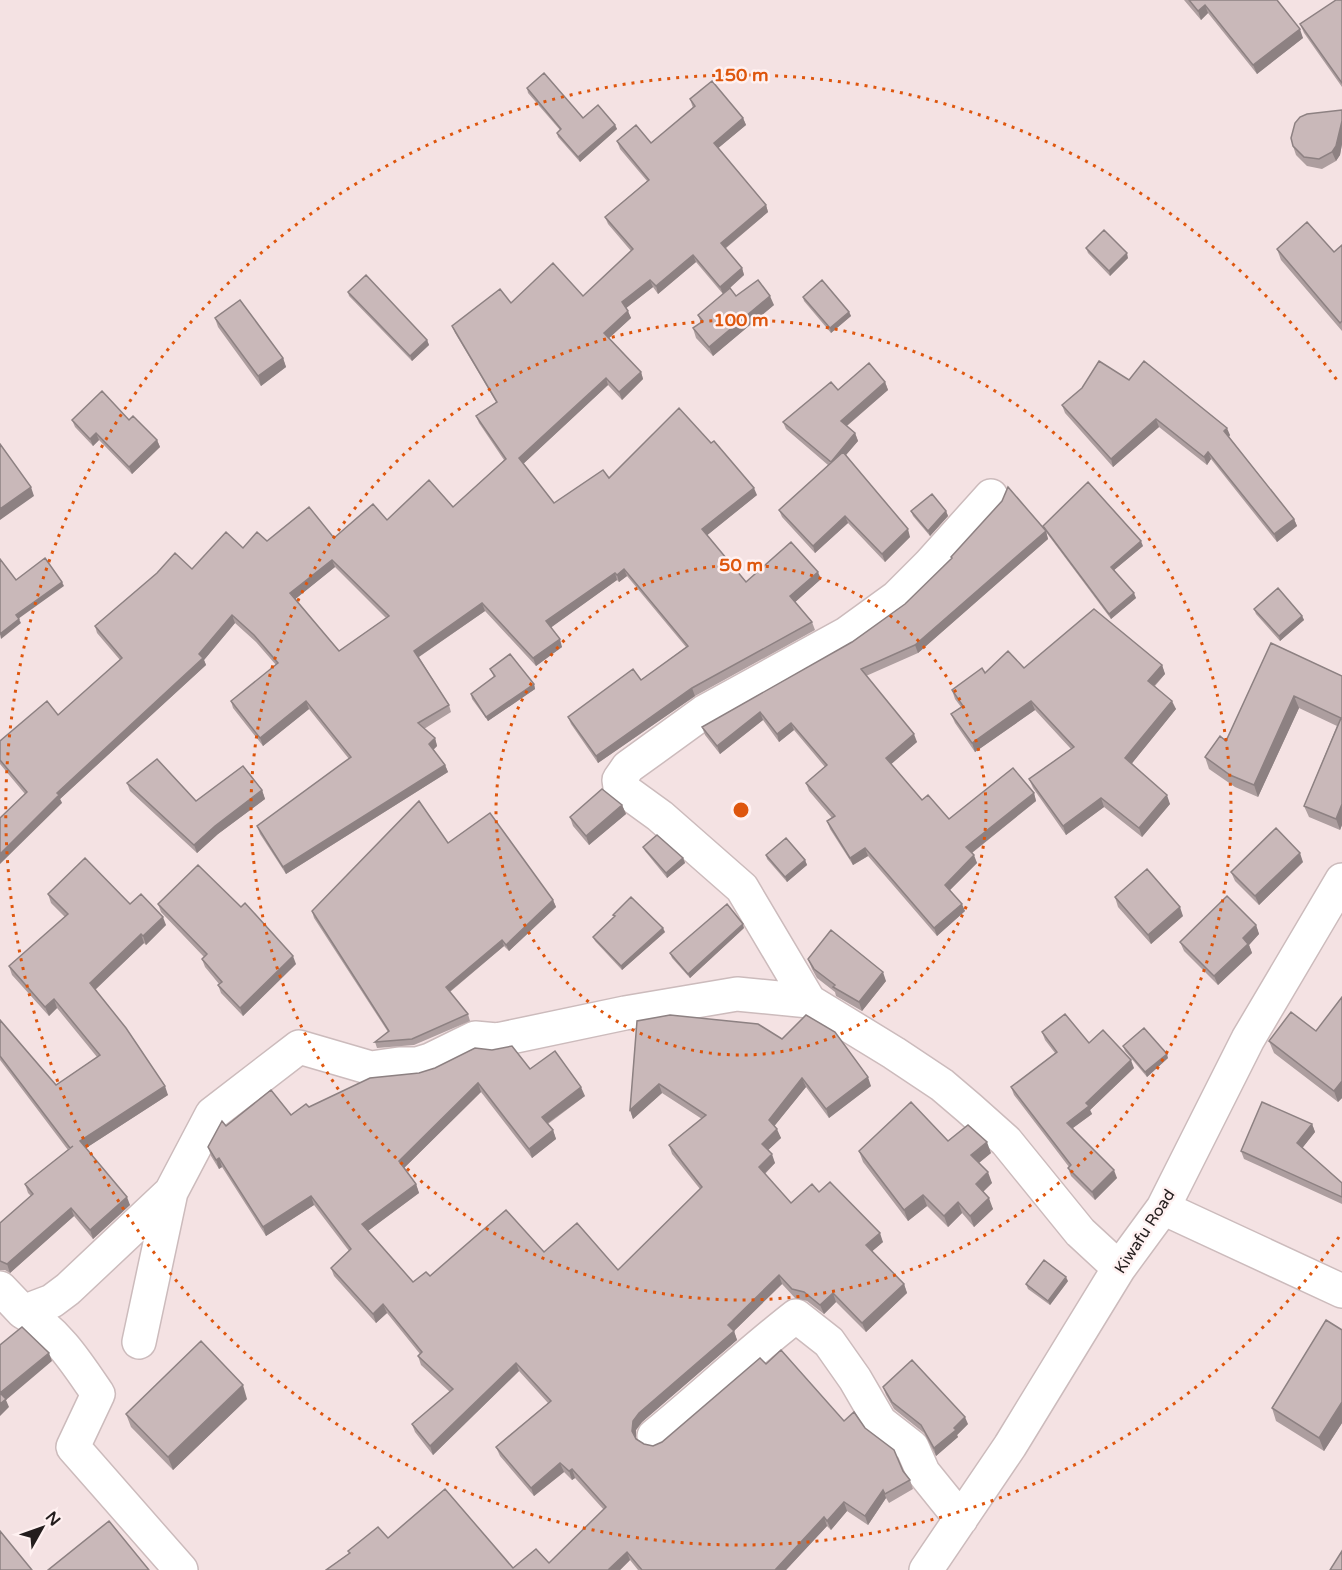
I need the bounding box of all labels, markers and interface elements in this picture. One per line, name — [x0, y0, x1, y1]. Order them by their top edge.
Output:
text: 150 m — [713, 64, 769, 86]
text: 100 m — [713, 309, 769, 331]
text: 50 m — [719, 554, 763, 576]
centre of rings — [731, 800, 751, 820]
street label: Kiwafu Road — [1110, 1186, 1179, 1277]
north arrow — [12, 1498, 72, 1558]
text: N — [41, 1508, 65, 1530]

